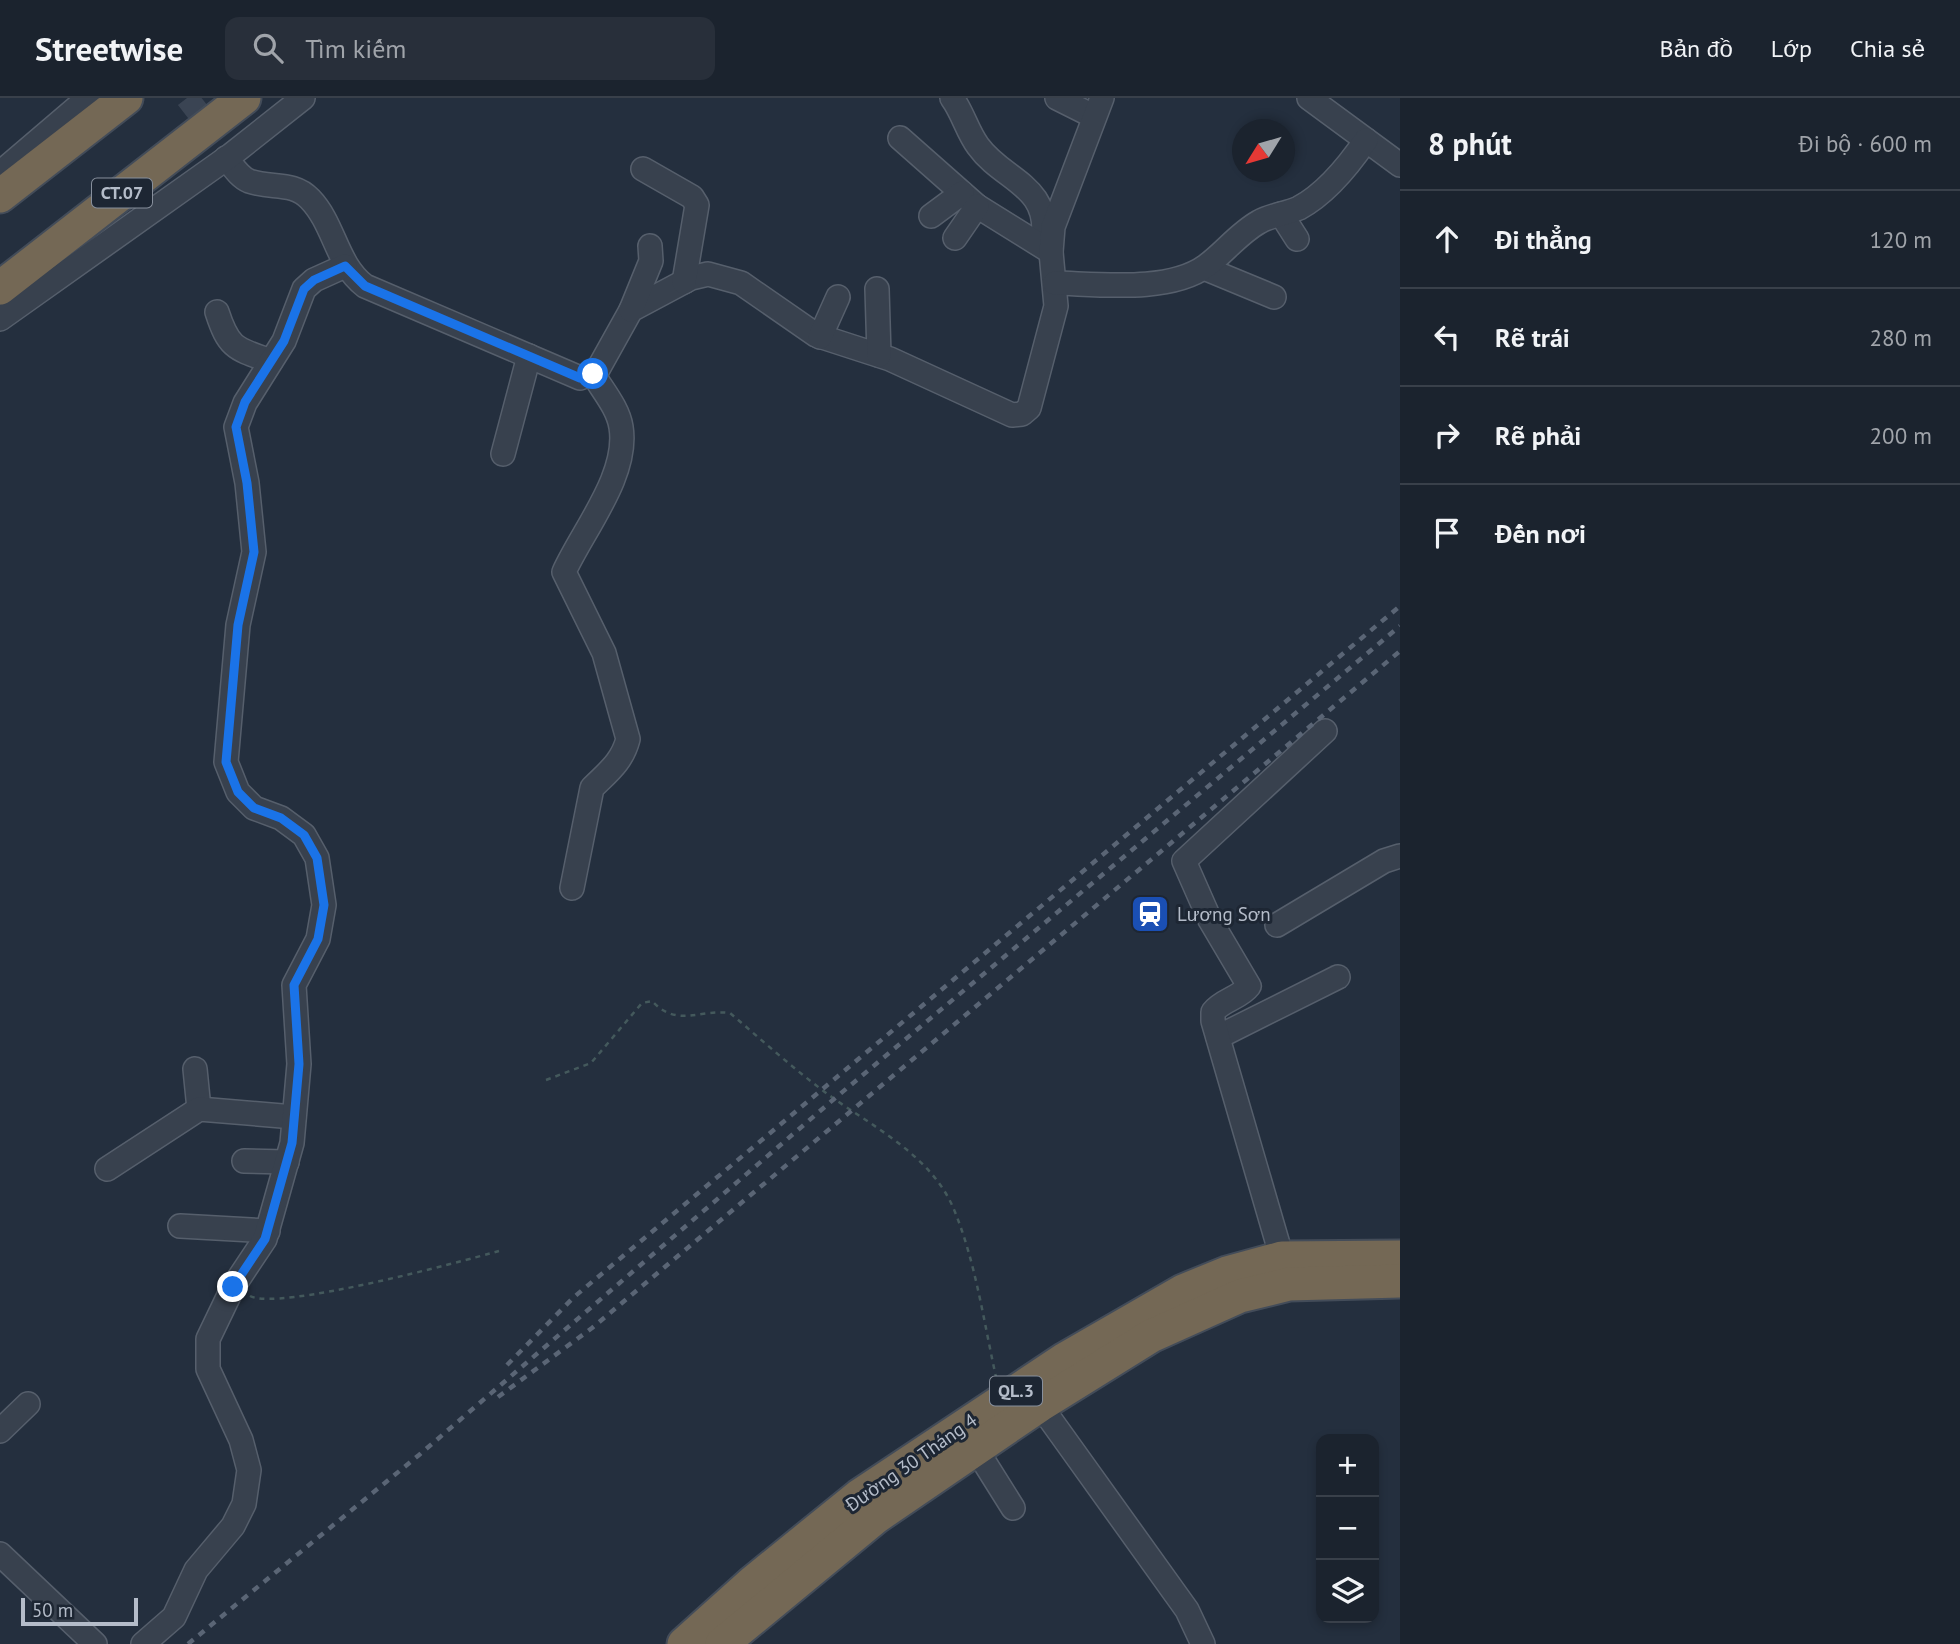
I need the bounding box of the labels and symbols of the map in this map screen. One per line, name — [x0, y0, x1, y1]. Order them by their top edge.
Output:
north arrow — [1232, 119, 1295, 182]
road number: CT.07 — [92, 178, 152, 208]
route start — [577, 358, 608, 389]
station icon: Lương Sơn — [1129, 893, 1171, 935]
place label: Lương Sơn — [1177, 902, 1271, 926]
route end — [217, 1271, 248, 1302]
road number: QL.3 — [990, 1376, 1042, 1406]
street label: Đường 30 Tháng 4 — [840, 1408, 981, 1517]
scale bar — [21, 1595, 138, 1627]

